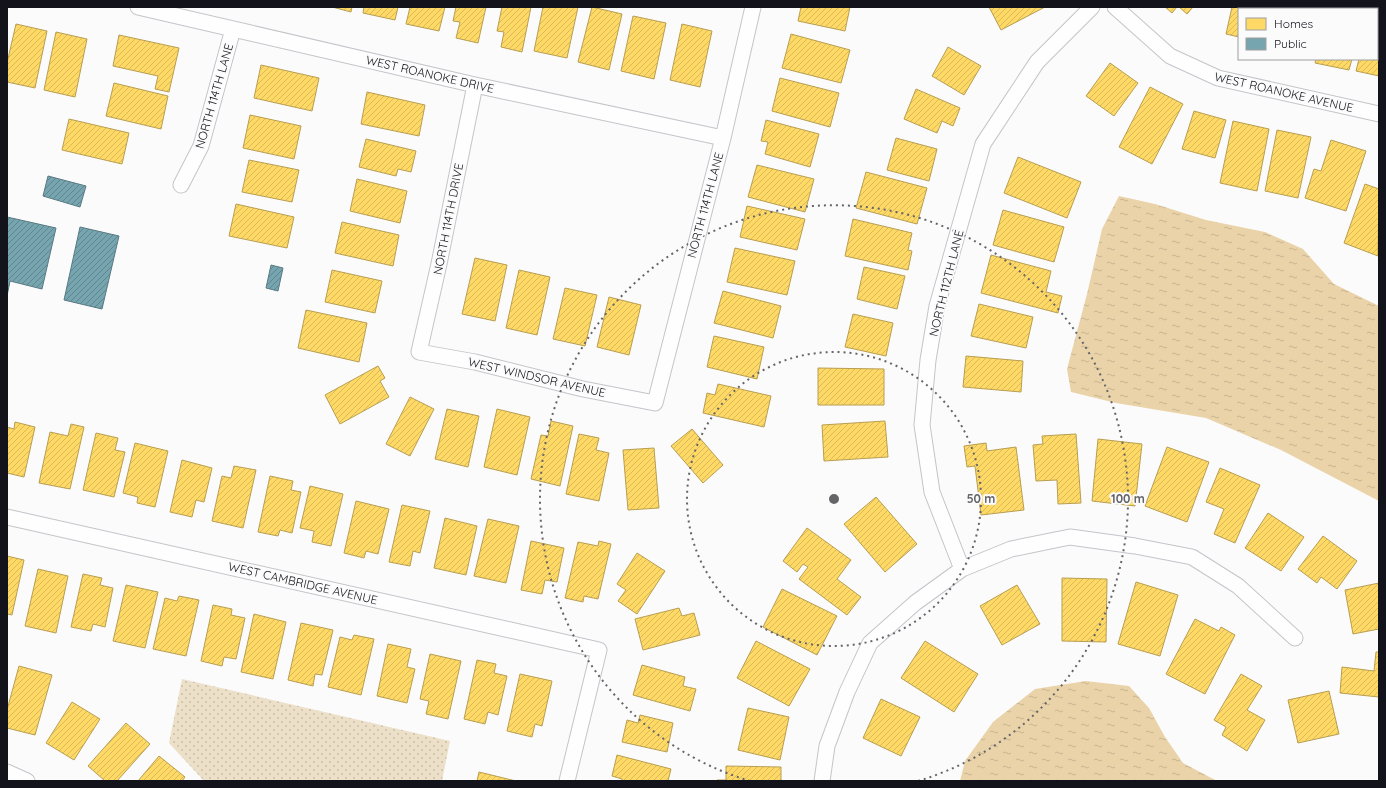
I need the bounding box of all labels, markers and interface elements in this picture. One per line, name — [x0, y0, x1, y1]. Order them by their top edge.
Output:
legend — [1238, 8, 1378, 60]
text: Homes — [1274, 16, 1314, 31]
text: Public — [1274, 36, 1307, 51]
street label: NORTH 114TH LANE — [192, 41, 236, 150]
street label: WEST ROANOKE DRIVE — [364, 52, 496, 96]
street label: WEST ROANOKE AVENUE — [1213, 69, 1355, 115]
street label: NORTH 114TH LANE — [684, 150, 726, 260]
street label: NORTH 114TH DRIVE — [430, 162, 466, 276]
street label: NORTH 112TH LANE — [925, 228, 967, 338]
street label: WEST WINDSOR AVENUE — [467, 354, 607, 400]
text: 50 m — [967, 491, 995, 506]
text: 100 m — [1111, 491, 1145, 506]
centre of rings — [827, 492, 841, 506]
street label: WEST CAMBRIDGE AVENUE — [227, 559, 379, 608]

